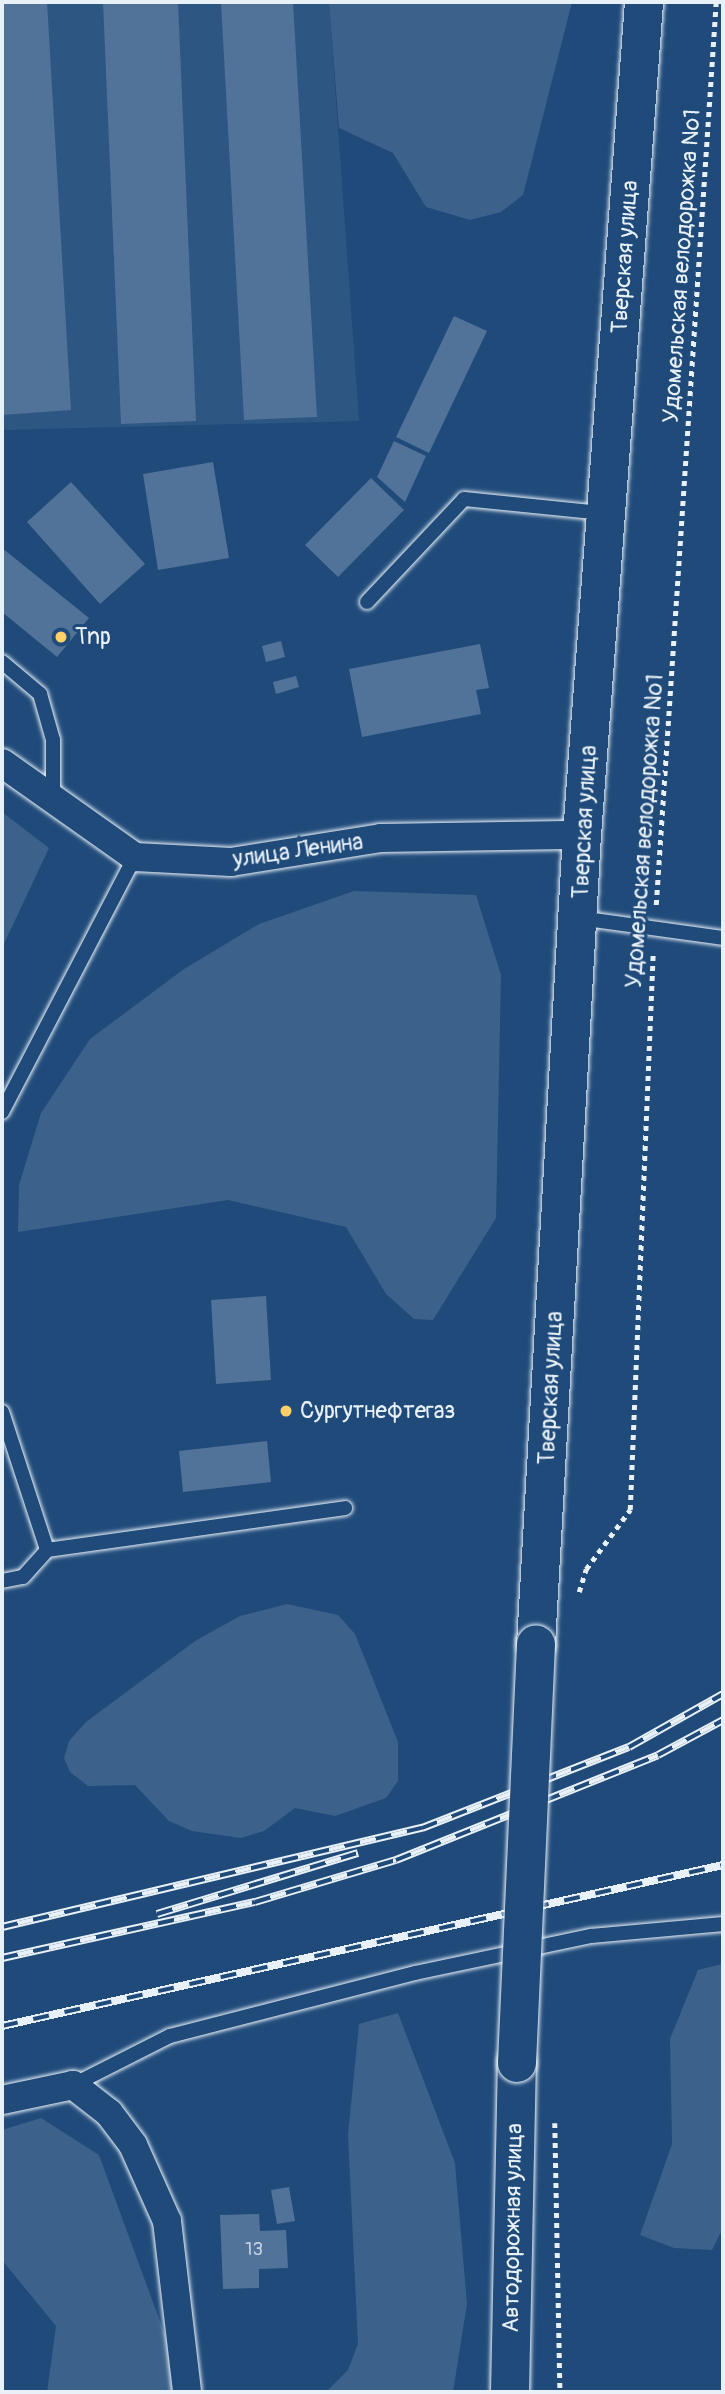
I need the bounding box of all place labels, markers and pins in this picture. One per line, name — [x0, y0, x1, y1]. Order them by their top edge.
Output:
place label: Tnp — [75, 623, 111, 651]
marker: Tnp — [53, 629, 69, 645]
place label: Сургутнефтегаз — [300, 1397, 456, 1425]
marker: Сургутнефтегаз — [278, 1403, 294, 1419]

